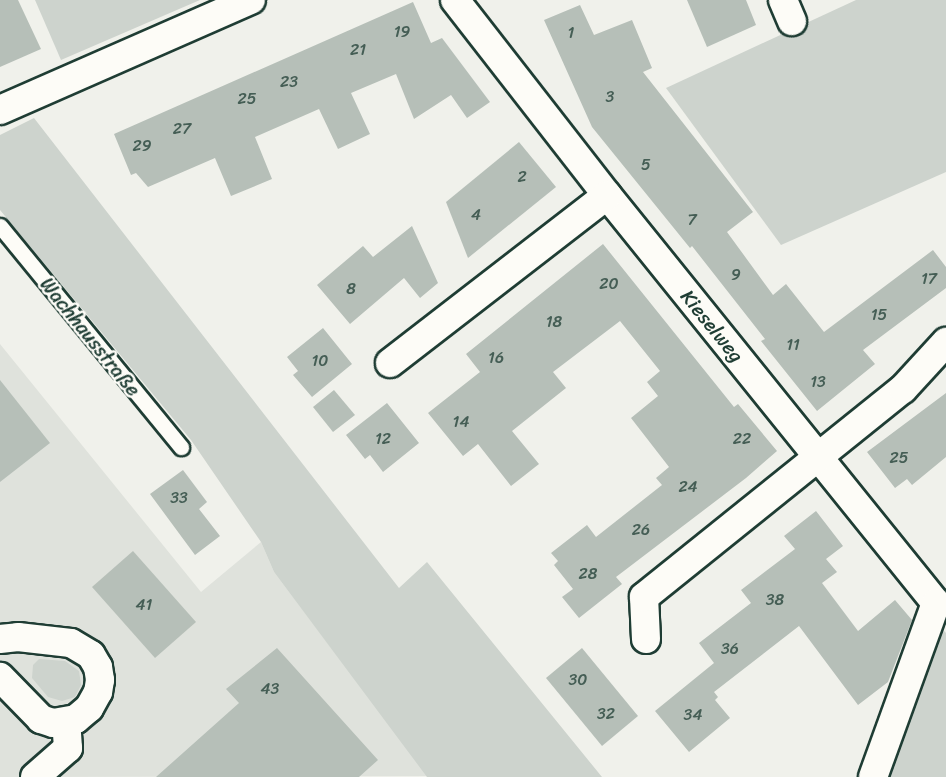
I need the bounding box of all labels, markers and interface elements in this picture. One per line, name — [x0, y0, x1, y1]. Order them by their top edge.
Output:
house number: 19 — [394, 22, 410, 42]
house number: 1 — [568, 23, 574, 43]
house number: 21 — [350, 40, 366, 60]
house number: 23 — [280, 72, 298, 92]
house number: 3 — [606, 87, 614, 107]
house number: 25 — [237, 89, 257, 109]
house number: 27 — [173, 119, 191, 139]
house number: 29 — [132, 136, 152, 156]
house number: 5 — [641, 155, 651, 175]
house number: 2 — [517, 167, 527, 187]
house number: 4 — [471, 205, 481, 225]
house number: 7 — [687, 210, 697, 230]
house number: 9 — [731, 265, 741, 285]
house number: 17 — [921, 269, 937, 289]
street label: Wachhausstraße — [35, 273, 145, 401]
house number: 20 — [599, 274, 619, 294]
house number: 8 — [346, 279, 356, 299]
street label: Kieselweg — [675, 285, 749, 367]
house number: 15 — [871, 305, 887, 325]
house number: 18 — [546, 312, 562, 332]
house number: 11 — [786, 335, 800, 355]
house number: 16 — [488, 348, 504, 368]
house number: 10 — [312, 351, 328, 371]
house number: 13 — [810, 372, 826, 392]
house number: 14 — [453, 412, 469, 432]
house number: 12 — [375, 429, 391, 449]
house number: 22 — [733, 429, 751, 449]
house number: 25 — [889, 448, 909, 468]
house number: 24 — [678, 477, 698, 497]
house number: 33 — [170, 488, 188, 508]
house number: 26 — [632, 520, 650, 540]
house number: 28 — [579, 564, 597, 584]
house number: 38 — [766, 590, 784, 610]
house number: 41 — [136, 595, 152, 615]
house number: 36 — [721, 639, 739, 659]
house number: 30 — [569, 670, 587, 690]
house number: 43 — [261, 679, 279, 699]
house number: 32 — [597, 704, 615, 724]
house number: 34 — [684, 705, 702, 725]

